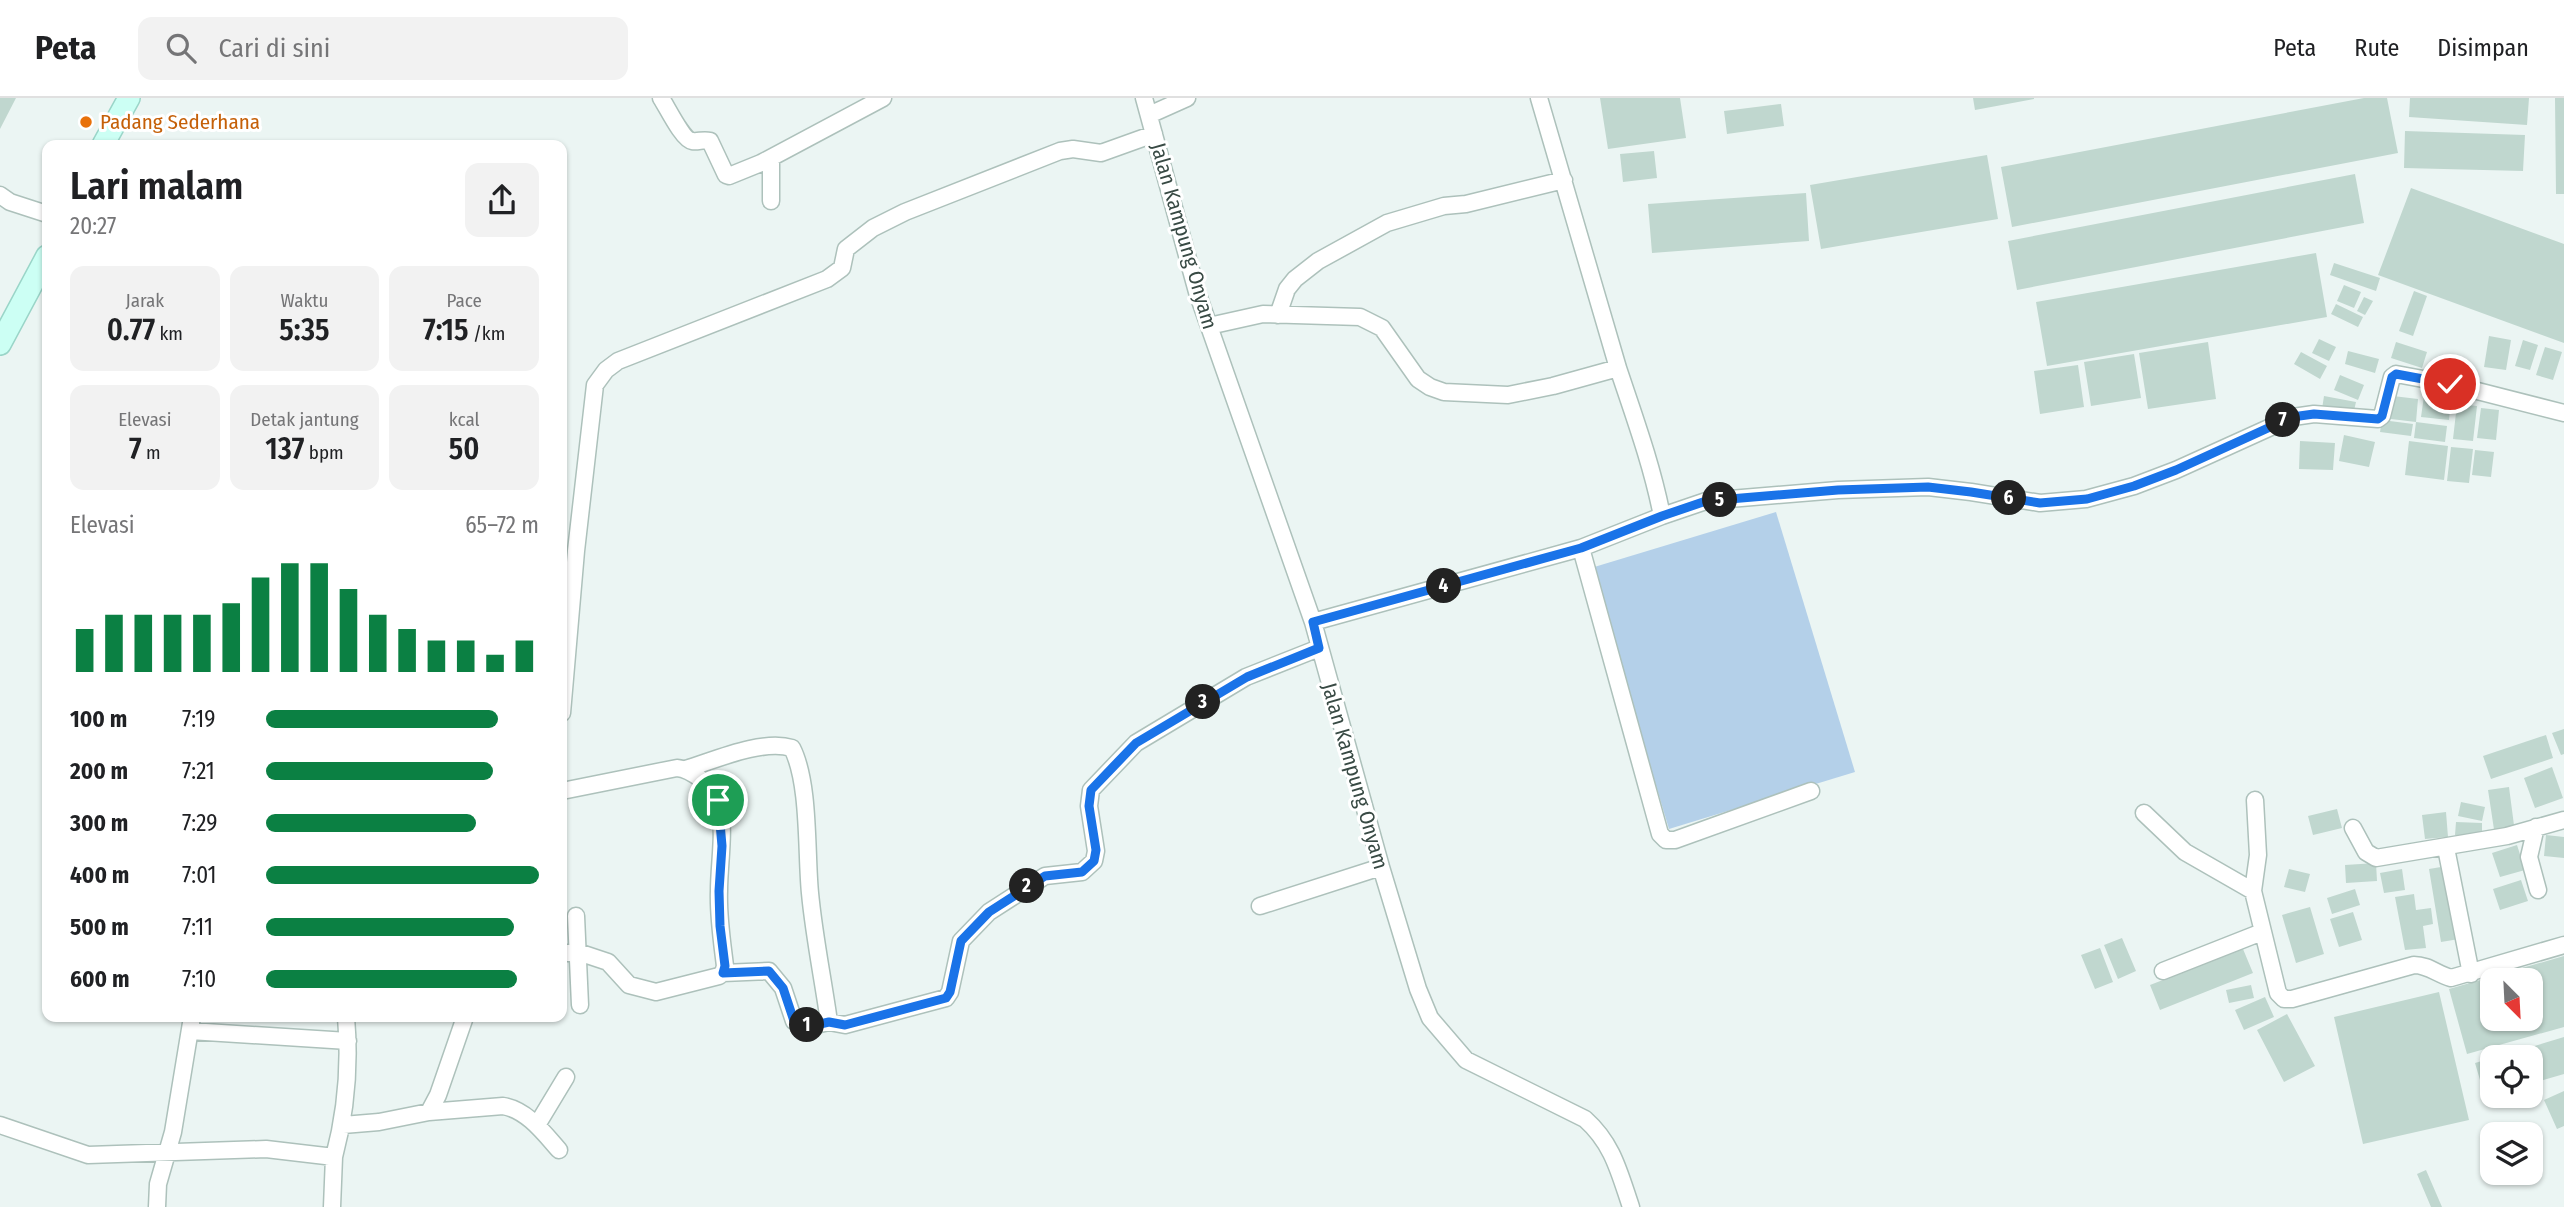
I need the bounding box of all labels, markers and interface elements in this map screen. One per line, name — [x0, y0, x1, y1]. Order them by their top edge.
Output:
search box — [138, 17, 628, 80]
text: Peta — [35, 28, 96, 68]
icon: search — [162, 29, 200, 67]
text: Cari di sini — [218, 33, 330, 64]
text: Peta — [2273, 34, 2316, 62]
text: Rute — [2354, 34, 2399, 62]
text: Disimpan — [2437, 34, 2529, 62]
place label: Padang Sederhana — [100, 109, 260, 135]
marker: Padang Sederhana — [78, 114, 94, 130]
street label: Jalan Kampung Onyam — [1145, 140, 1223, 332]
text: Lari malam — [70, 163, 243, 209]
button: share — [465, 163, 539, 237]
text: 20:27 — [70, 212, 116, 240]
text: Jarak — [125, 289, 164, 312]
text: Waktu — [281, 289, 328, 312]
text: Pace — [446, 289, 482, 312]
text: 0.77 — [107, 312, 155, 348]
text: 5:35 — [279, 312, 330, 348]
text: 7:15 — [423, 312, 468, 348]
text: km — [155, 322, 183, 345]
text: /km — [468, 322, 505, 345]
pin — [2420, 354, 2480, 414]
icon: check — [2431, 365, 2469, 403]
pin: 7 — [2266, 402, 2300, 438]
text: Elevasi — [118, 408, 171, 431]
text: Detak jantung — [250, 408, 359, 431]
text: kcal — [449, 408, 480, 431]
text: 7 — [2278, 408, 2287, 431]
text: 7 — [129, 431, 142, 467]
text: 137 — [265, 431, 304, 467]
text: 50 — [449, 431, 480, 467]
text: m — [142, 441, 161, 464]
text: bpm — [304, 441, 344, 464]
pin: 6 — [1992, 480, 2026, 516]
pin: 5 — [1702, 482, 1738, 518]
text: 6 — [2004, 486, 2013, 509]
text: 5 — [1715, 488, 1724, 511]
text: Elevasi — [70, 511, 135, 539]
text: 65–72 m — [465, 511, 539, 539]
pin: 4 — [1426, 568, 1462, 603]
text: 4 — [1439, 574, 1448, 597]
street label: Jalan Kampung Onyam — [1316, 680, 1394, 872]
pin: 3 — [1186, 684, 1220, 720]
text: 3 — [1198, 690, 1207, 713]
text: 100 m — [70, 705, 127, 733]
text: 7:19 — [182, 705, 215, 733]
text: 200 m — [70, 757, 128, 785]
text: 7:21 — [182, 757, 215, 785]
pin — [688, 770, 748, 830]
icon: arrive — [699, 781, 737, 819]
text: 300 m — [70, 809, 128, 837]
text: 7:29 — [182, 809, 217, 837]
text: 400 m — [70, 861, 129, 889]
text: 7:01 — [182, 861, 217, 889]
pin: 2 — [1010, 868, 1044, 904]
text: 2 — [1022, 874, 1031, 897]
text: 500 m — [70, 913, 129, 941]
text: 7:11 — [182, 913, 213, 941]
text: 600 m — [70, 965, 129, 993]
text: 7:10 — [182, 965, 216, 993]
north arrow — [2480, 968, 2543, 1031]
map controls — [2480, 968, 2543, 1185]
pin: 1 — [790, 1007, 824, 1042]
text: 1 — [802, 1013, 811, 1036]
button: locate — [2480, 1045, 2543, 1108]
button: layers — [2480, 1122, 2543, 1185]

